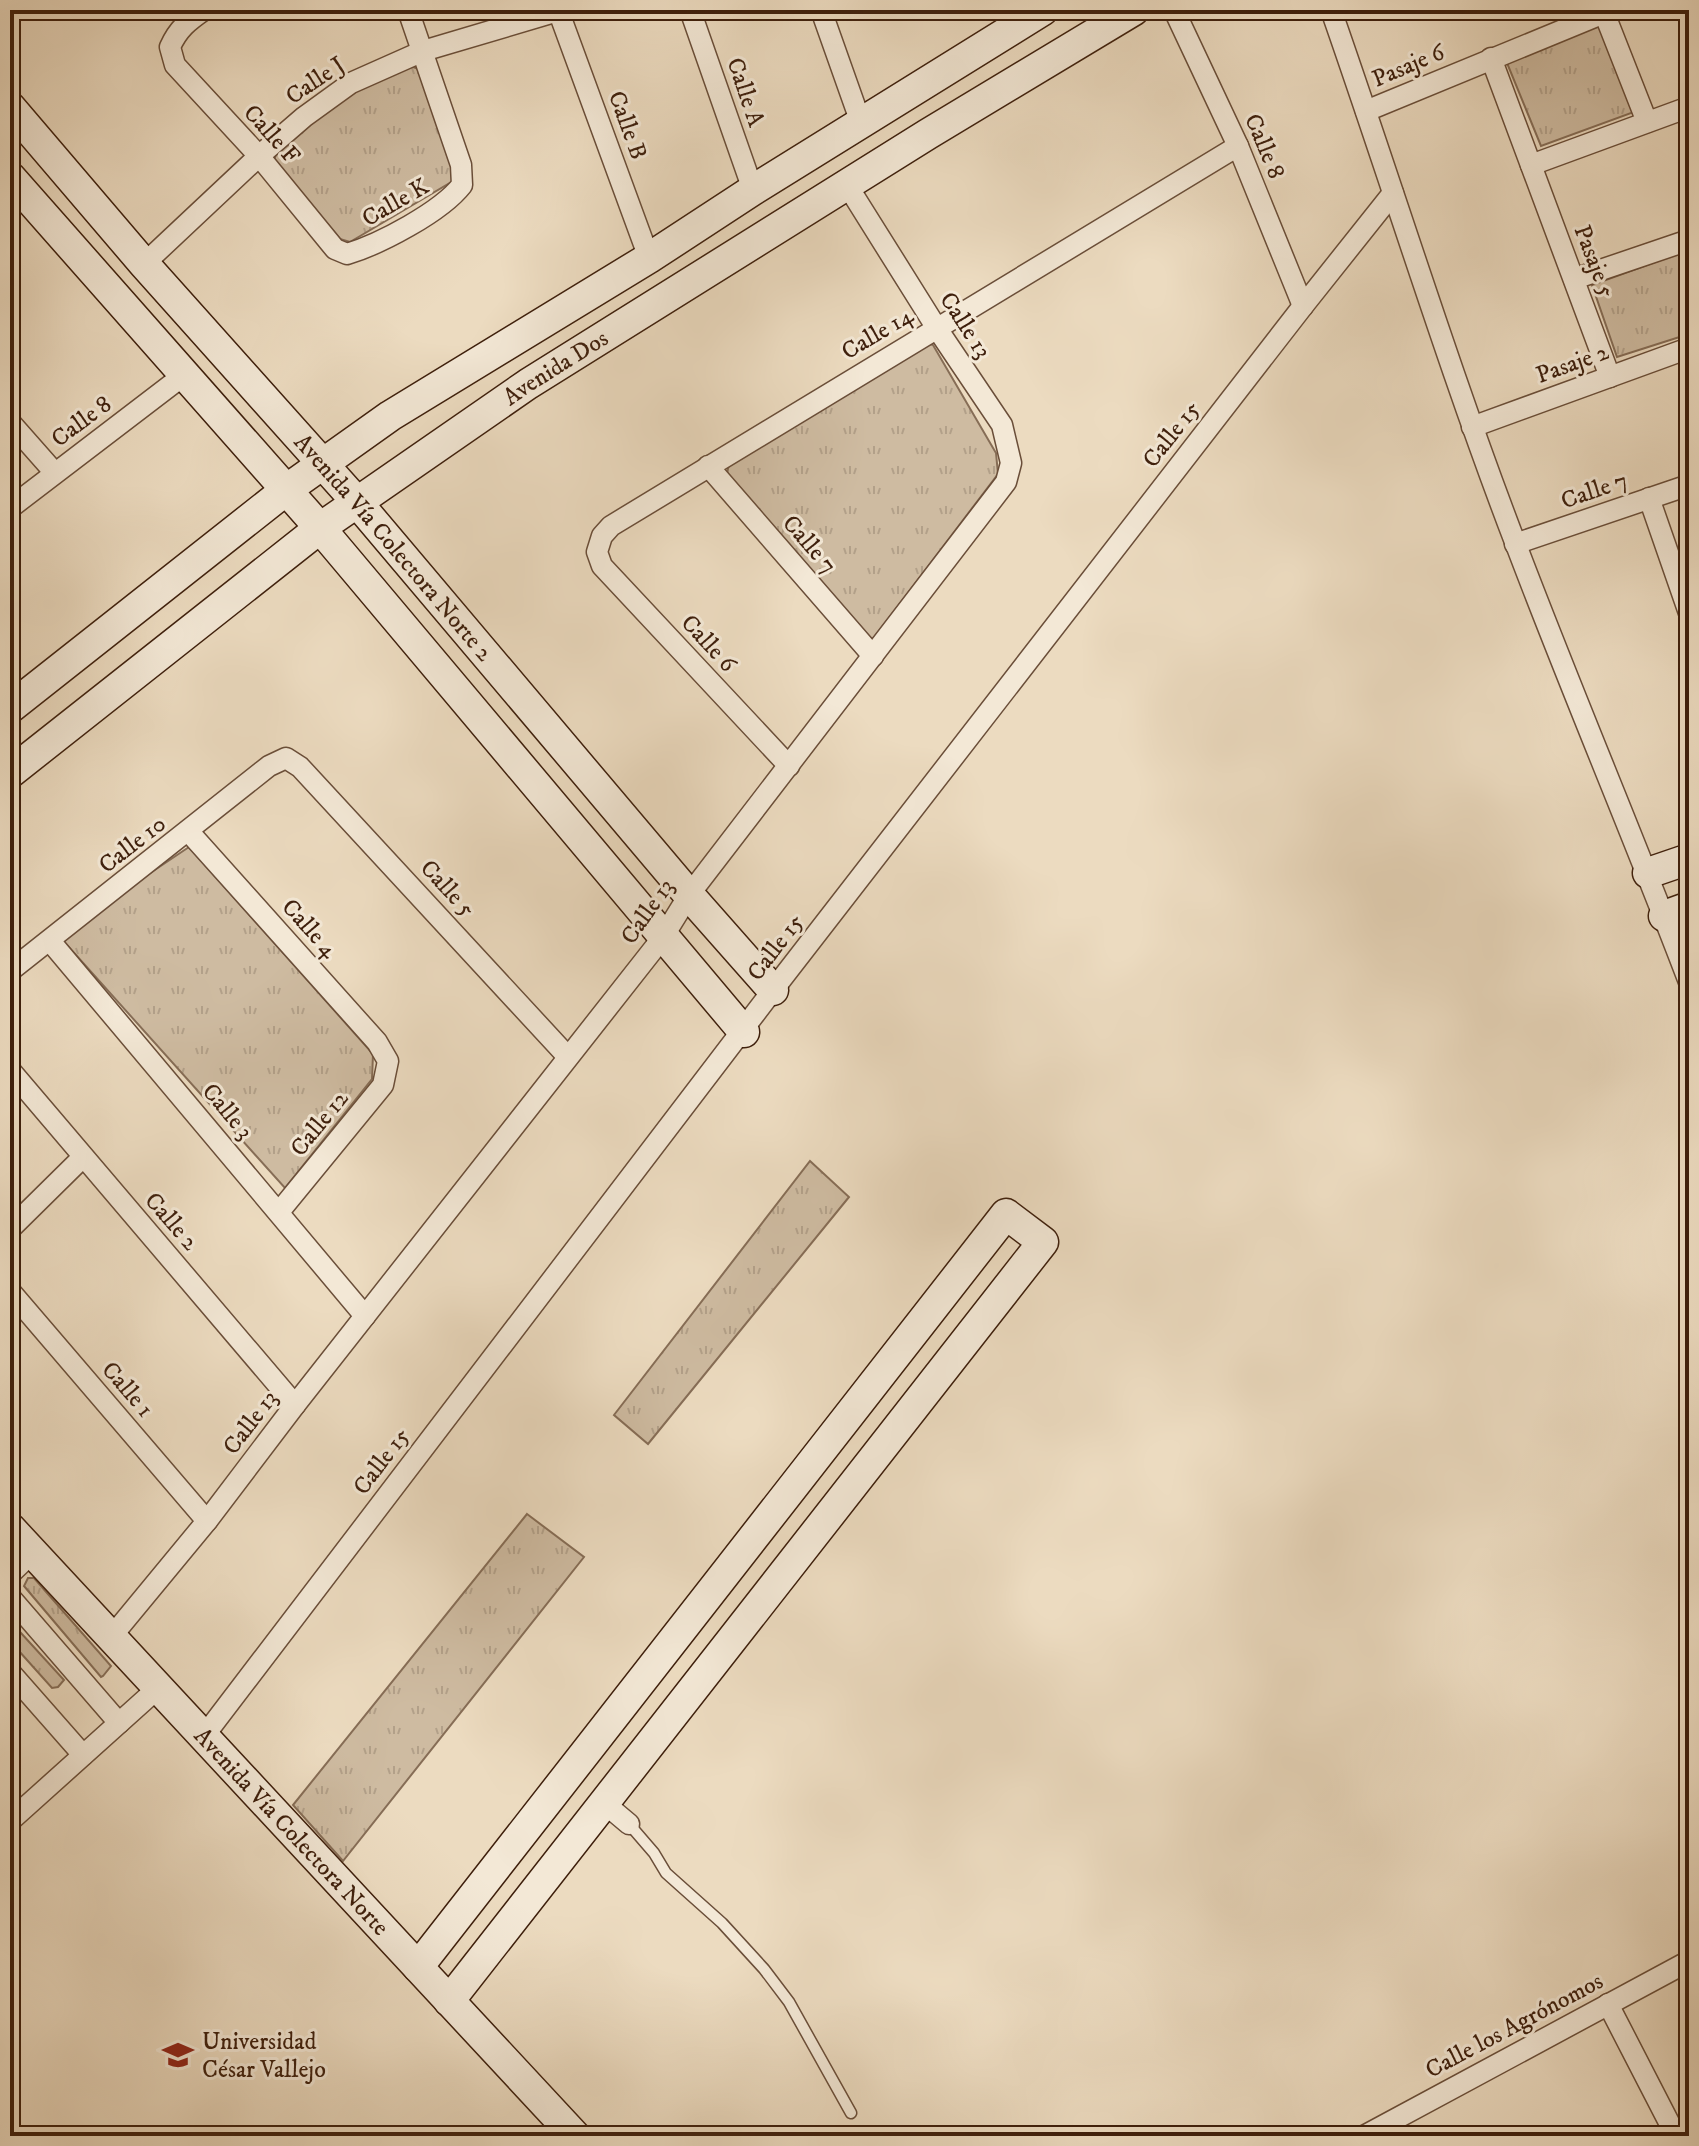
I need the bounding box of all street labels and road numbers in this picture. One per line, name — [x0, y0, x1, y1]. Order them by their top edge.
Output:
street label: Pasaje 6 — [1368, 37, 1450, 95]
street label: Calle J — [280, 50, 351, 112]
street label: Calle A — [719, 54, 771, 131]
street label: Calle B — [601, 87, 653, 164]
street label: Calle F — [237, 99, 306, 171]
street label: Calle 8 — [1237, 109, 1291, 183]
street label: Calle K — [357, 172, 434, 234]
street label: Pasaje 5 — [1567, 221, 1622, 302]
street label: Calle 13 — [933, 287, 998, 364]
street label: Calle 14 — [836, 300, 920, 367]
street label: Avenida Dos — [497, 324, 614, 413]
street label: Pasaje 2 — [1532, 337, 1613, 391]
street label: Calle 8 — [46, 389, 118, 454]
street label: Calle 15 — [1137, 395, 1207, 474]
street label: Avenida Vía Colectora Norte 2 — [287, 428, 499, 668]
street label: Calle 7 — [1557, 466, 1631, 516]
street label: Calle 7 — [776, 509, 843, 580]
street label: Calle 6 — [674, 609, 743, 680]
street label: Calle 10 — [93, 809, 172, 880]
street label: Calle 5 — [413, 854, 481, 924]
street label: Calle 13 — [614, 873, 681, 950]
street label: Calle 4 — [275, 893, 344, 965]
street label: Calle 15 — [741, 908, 811, 987]
street label: Calle 3 — [195, 1077, 259, 1146]
street label: Calle 12 — [284, 1084, 356, 1163]
street label: Calle 2 — [138, 1186, 205, 1257]
street label: Calle 1 — [95, 1356, 160, 1424]
street label: Calle 13 — [217, 1384, 285, 1461]
street label: Calle 15 — [347, 1422, 417, 1501]
street label: Avenida Vía Colectora Norte — [187, 1722, 395, 1942]
street label: Calle los Agrónomos — [1421, 1966, 1608, 2085]

